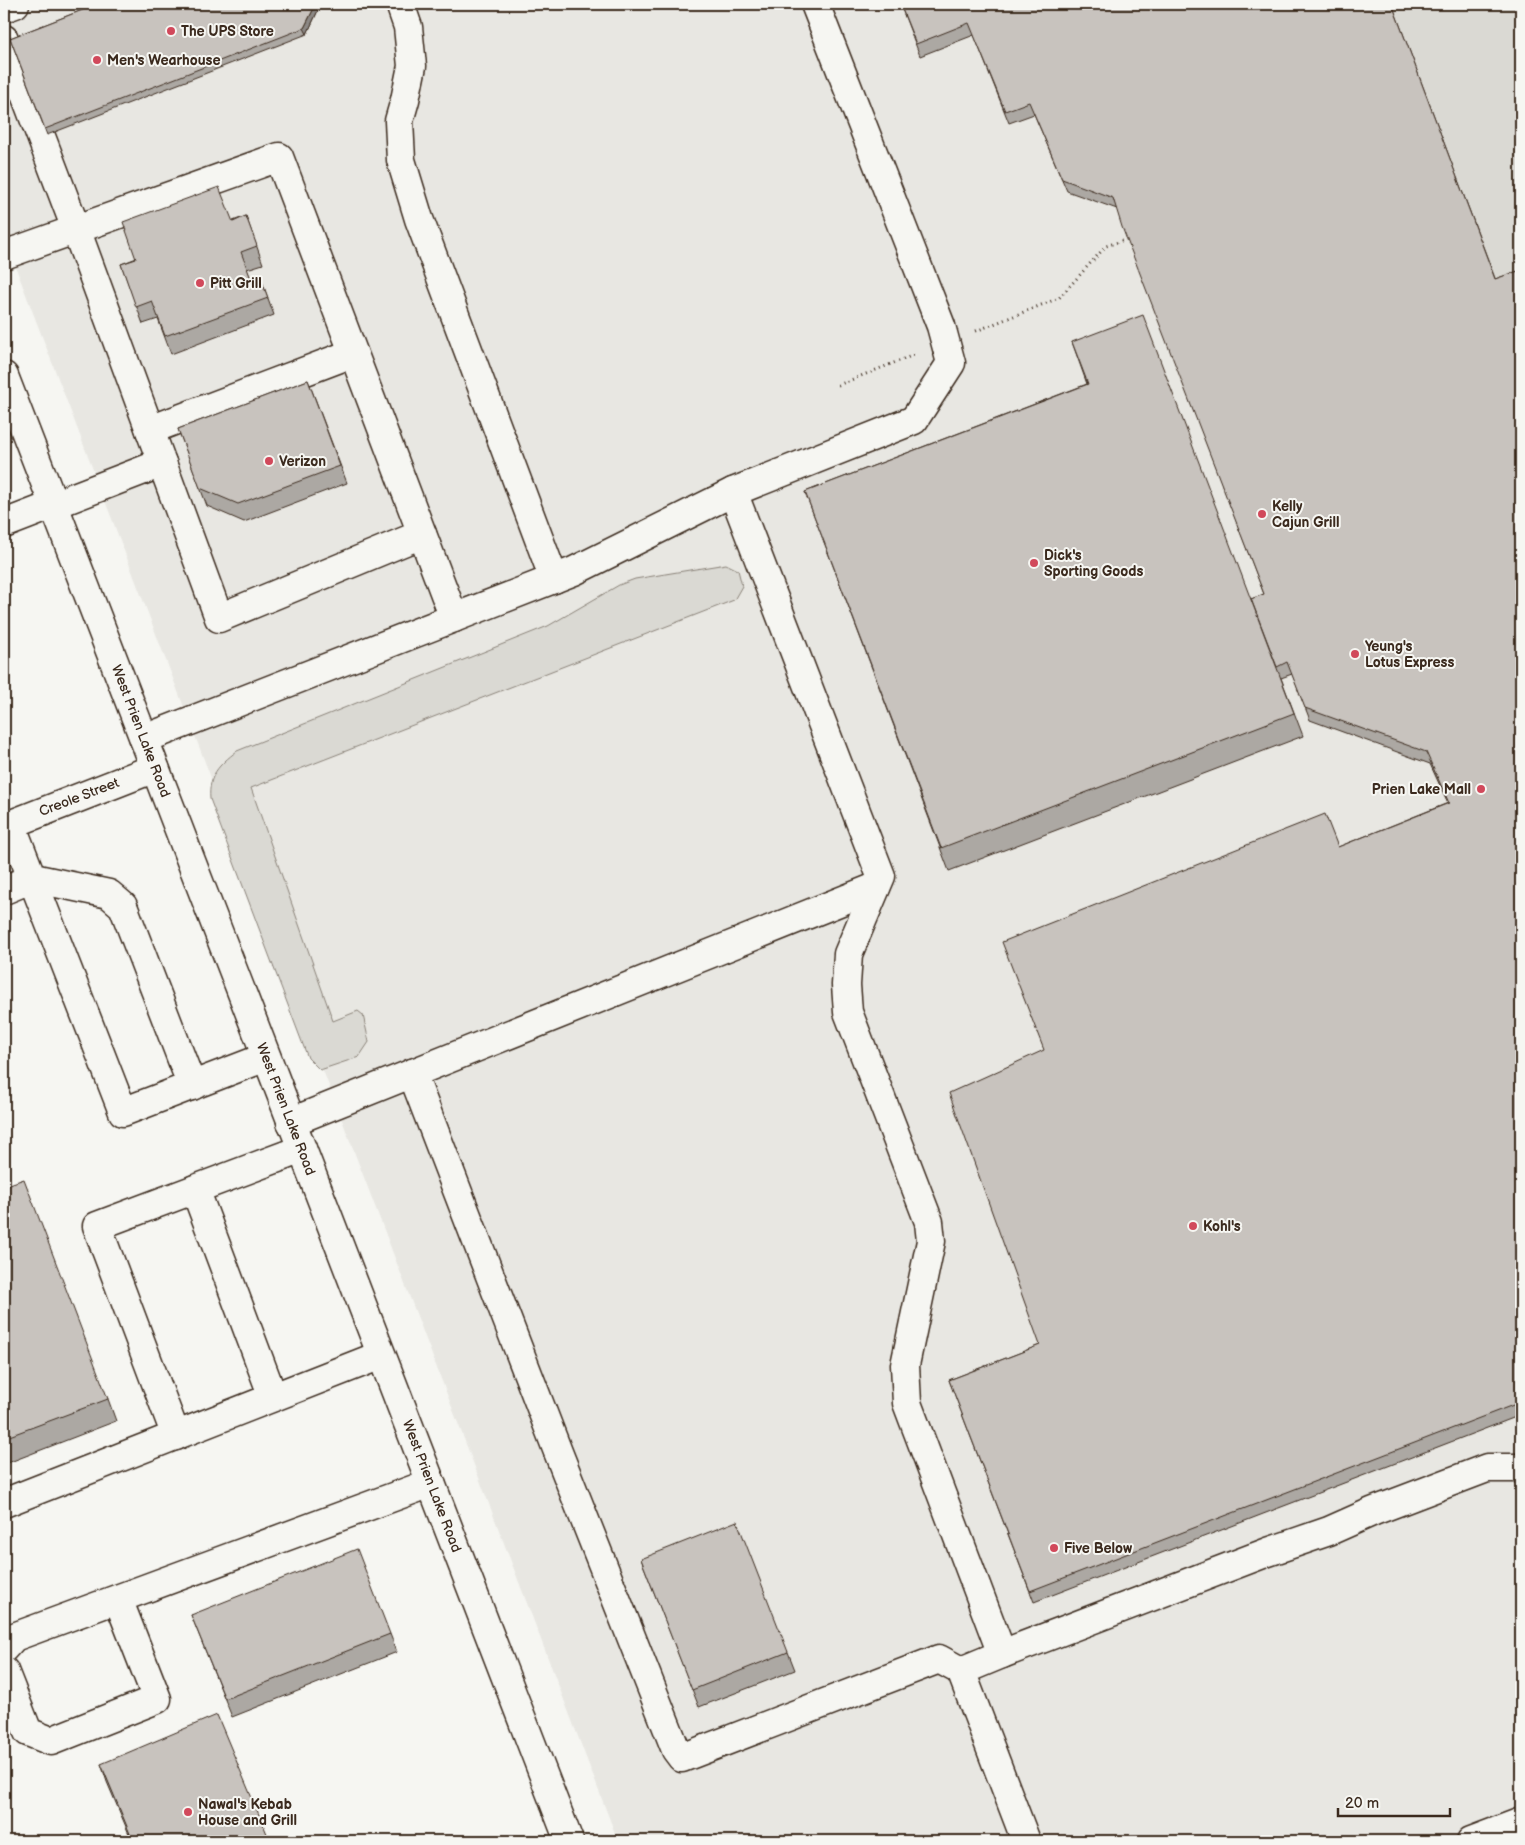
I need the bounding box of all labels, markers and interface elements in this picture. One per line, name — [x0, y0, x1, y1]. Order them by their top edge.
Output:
place label: The UPS Store — [181, 23, 274, 40]
marker: The UPS Store — [165, 25, 177, 37]
place label: Men's Wearhouse — [107, 52, 221, 69]
marker: Men's Wearhouse — [91, 54, 103, 66]
place label: Pitt Grill — [210, 275, 262, 292]
marker: Pitt Grill — [194, 277, 206, 289]
place label: Verizon — [279, 453, 326, 470]
marker: Verizon — [263, 455, 275, 467]
place label: Kelly Cajun Grill — [1272, 498, 1340, 531]
marker: Kelly Cajun Grill — [1256, 508, 1268, 520]
place label: Dick's Sporting Goods — [1044, 547, 1143, 580]
marker: Dick's Sporting Goods — [1028, 557, 1040, 569]
place label: Yeung's Lotus Express — [1365, 638, 1455, 671]
marker: Yeung's Lotus Express — [1349, 648, 1361, 660]
street label: West Prien Lake Road — [108, 662, 174, 800]
street label: Creole Street — [37, 774, 122, 820]
place label: Prien Lake Mall — [1372, 781, 1471, 798]
marker: Prien Lake Mall — [1475, 783, 1487, 795]
street label: West Prien Lake Road — [253, 1040, 319, 1178]
place label: Kohl's — [1203, 1218, 1241, 1235]
marker: Kohl's — [1187, 1220, 1199, 1232]
street label: West Prien Lake Road — [399, 1417, 465, 1555]
place label: Five Below — [1064, 1540, 1133, 1557]
marker: Five Below — [1048, 1542, 1060, 1554]
scale bar — [1338, 1785, 1450, 1817]
text: 20 m — [1345, 1794, 1379, 1813]
place label: Nawal's Kebab House and Grill — [198, 1796, 297, 1829]
marker: Nawal's Kebab House and Grill — [182, 1806, 194, 1818]

